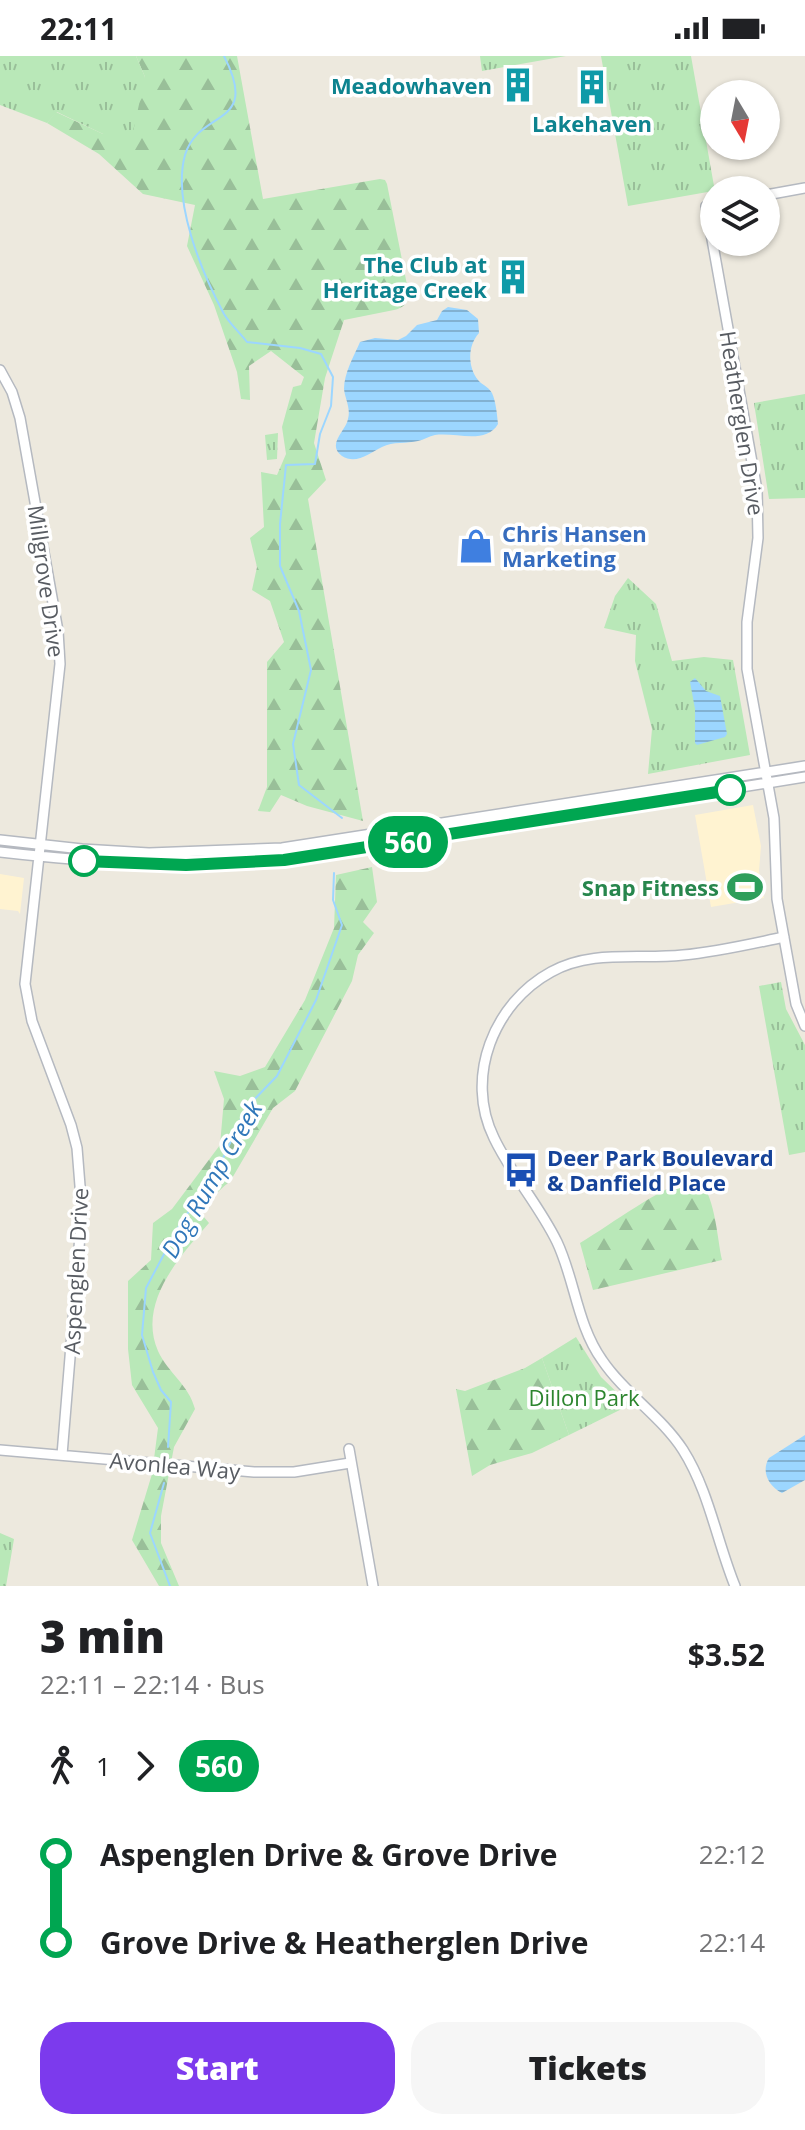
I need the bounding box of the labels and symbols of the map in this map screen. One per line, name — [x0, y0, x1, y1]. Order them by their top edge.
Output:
building icon: Meadowhaven — [499, 66, 537, 104]
building icon: Lakehaven — [573, 68, 611, 106]
place label: Meadowhaven — [331, 70, 492, 100]
north arrow — [700, 80, 780, 160]
place label: Lakehaven — [532, 108, 652, 138]
place label: The Club at Heritage Creek — [323, 249, 487, 304]
building icon: The Club at Heritage Creek — [494, 258, 532, 296]
street label: Heatherglen Drive — [714, 329, 772, 517]
street label: Millgrove Drive — [21, 503, 73, 659]
place label: Chris Hansen Marketing — [502, 518, 647, 573]
shop icon: Chris Hansen Marketing — [457, 527, 495, 565]
unlabelled marker — [715, 775, 745, 805]
line badge: 560 — [362, 816, 454, 868]
unlabelled marker — [69, 846, 99, 876]
sports icon: Snap Fitness — [726, 868, 764, 906]
place label: Snap Fitness — [582, 872, 719, 902]
water label: Dog Rump Creek — [153, 1093, 270, 1263]
place label: Deer Park Boulevard & Danfield Place — [547, 1142, 774, 1197]
bus stop icon: Deer Park Boulevard & Danfield Place — [502, 1151, 540, 1189]
street label: Aspenglen Drive — [56, 1187, 94, 1355]
park label: Dillon Park — [528, 1382, 640, 1412]
street label: Avonlea Way — [108, 1444, 243, 1486]

